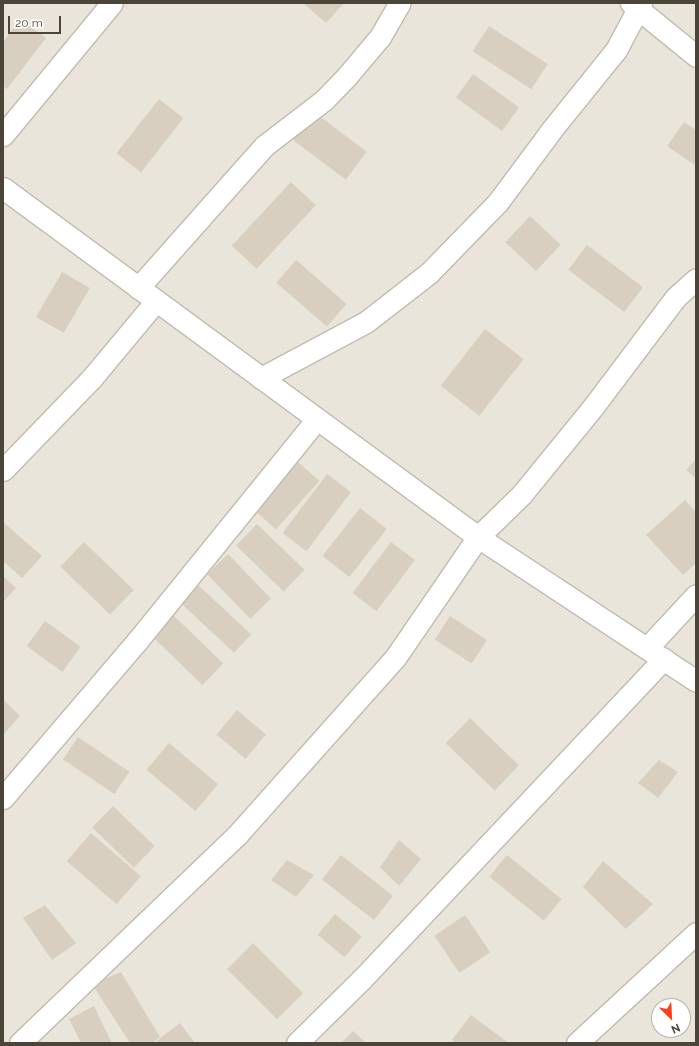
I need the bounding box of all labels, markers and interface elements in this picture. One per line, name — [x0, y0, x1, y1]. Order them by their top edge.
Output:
scale bar — [10, 8, 63, 34]
text: 20 m — [15, 16, 43, 30]
north arrow — [651, 998, 691, 1038]
text: N — [669, 1021, 682, 1036]

